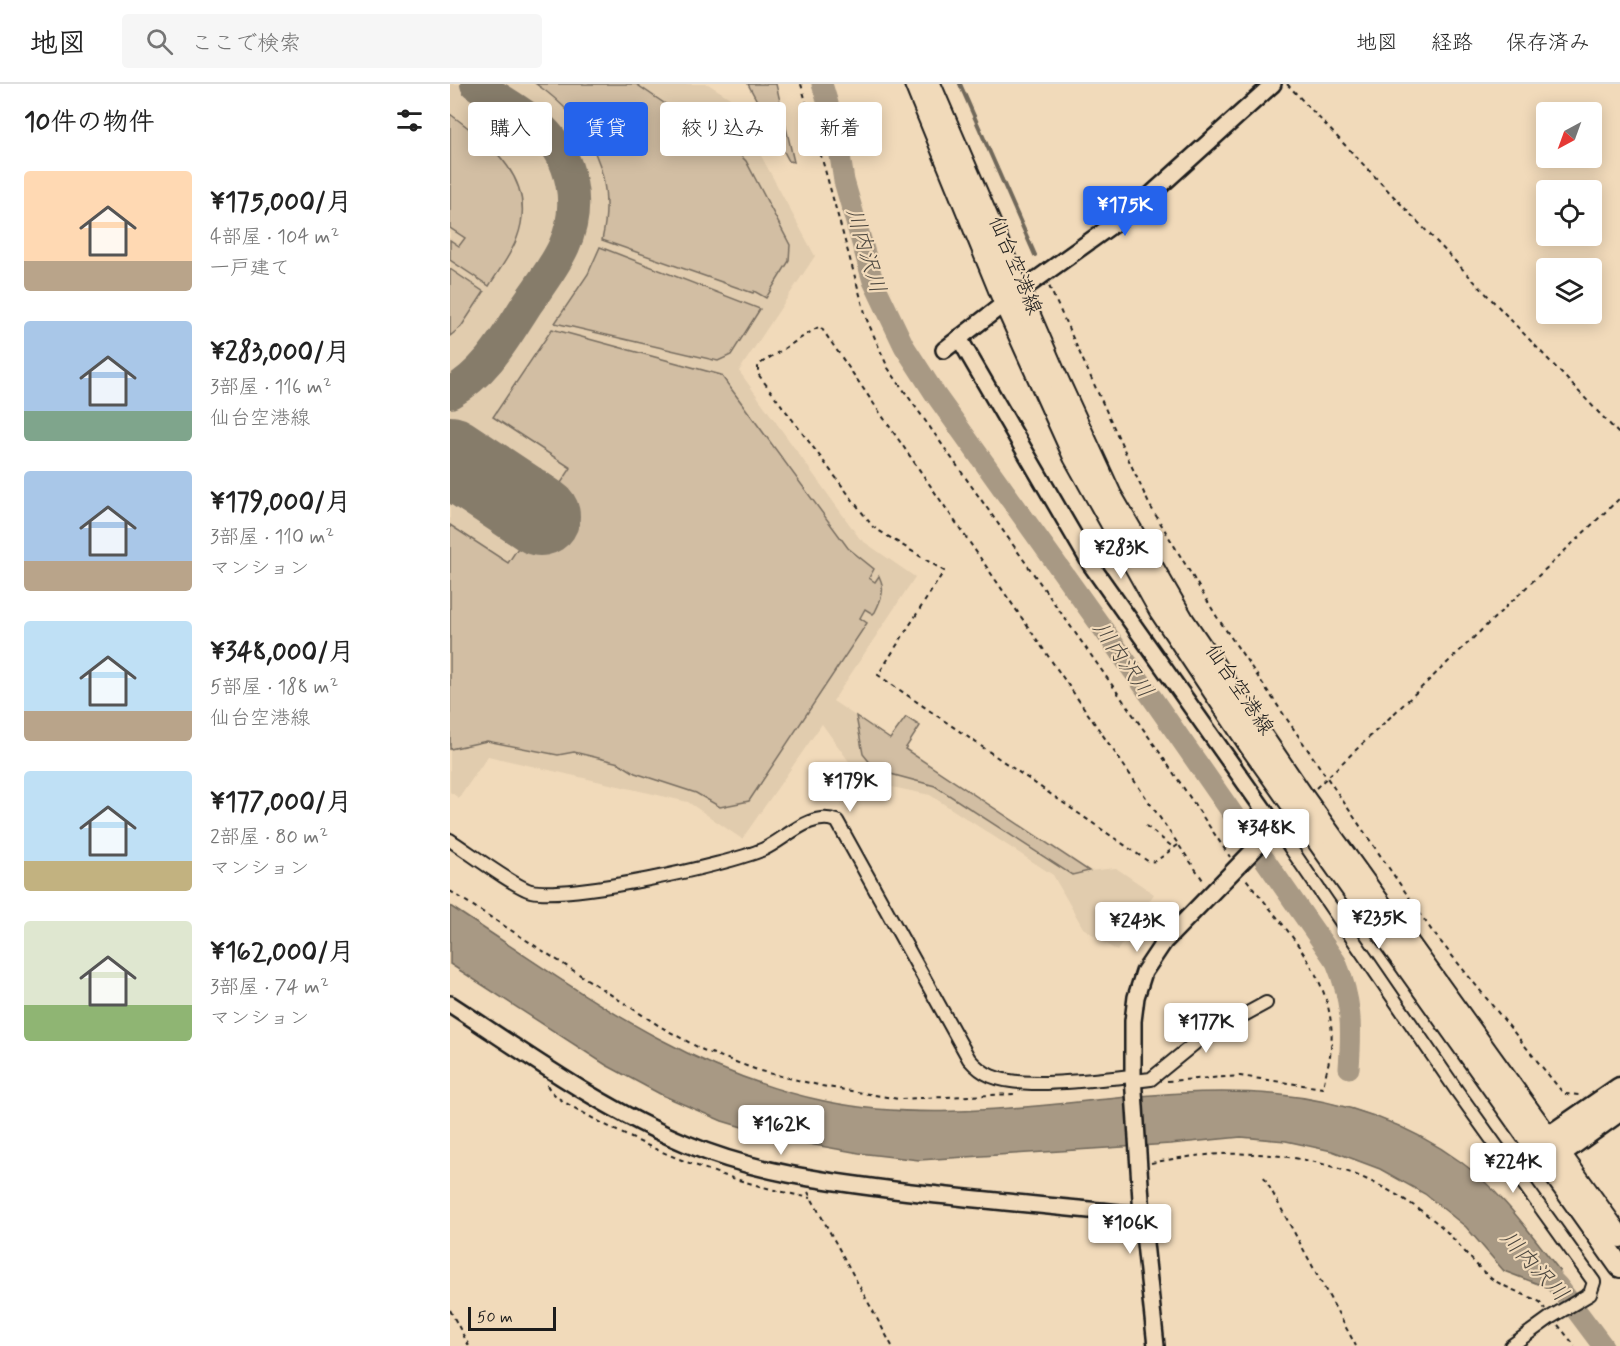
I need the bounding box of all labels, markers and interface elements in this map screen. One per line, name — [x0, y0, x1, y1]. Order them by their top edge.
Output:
search box — [122, 14, 542, 68]
icon: search — [143, 25, 176, 58]
text: 地図 — [30, 26, 86, 63]
text: 地図 — [1356, 29, 1398, 57]
text: 経路 — [1431, 29, 1473, 57]
text: 保存済み — [1506, 29, 1590, 57]
text: ここで検索 — [191, 30, 301, 58]
chip: 購入 — [468, 102, 552, 156]
chip: 賃貸 — [564, 102, 648, 156]
chip: 絞り込み — [660, 102, 786, 156]
chip: 新着 — [798, 102, 882, 156]
north arrow — [1536, 102, 1602, 168]
map controls — [1536, 102, 1602, 324]
icon: filters — [393, 104, 426, 137]
text: 10件の物件 — [24, 106, 155, 140]
button: locate — [1536, 180, 1602, 246]
text: ¥175,000/月 — [210, 186, 352, 220]
pin: ¥175K — [1083, 186, 1167, 237]
text: ¥175K — [1097, 192, 1153, 219]
icon: home — [72, 195, 144, 267]
water label: 川内沢川 — [839, 204, 891, 297]
street label: 仙台空港線 — [982, 212, 1048, 319]
text: 4部屋 · 104 m² — [210, 224, 339, 251]
text: 一戸建て — [210, 255, 290, 282]
button: layers — [1536, 258, 1602, 324]
text: ¥283,000/月 — [210, 336, 351, 370]
icon: home — [72, 345, 144, 417]
text: 3部屋 · 116 m² — [210, 374, 332, 401]
text: 仙台空港線 — [210, 405, 310, 432]
text: ¥179,000/月 — [210, 486, 351, 520]
icon: home — [72, 495, 144, 567]
text: 3部屋 · 110 m² — [210, 524, 334, 551]
pin: ¥283K — [1079, 529, 1163, 580]
text: ¥283K — [1094, 535, 1148, 562]
text: マンション — [210, 555, 309, 582]
water label: 川内沢川 — [1086, 616, 1159, 704]
text: ¥348,000/月 — [210, 636, 355, 670]
street label: 仙台空港線 — [1198, 638, 1280, 741]
icon: home — [72, 645, 144, 717]
text: 5部屋 · 188 m² — [210, 674, 338, 701]
text: 仙台空港線 — [210, 705, 310, 732]
pin: ¥179K — [808, 762, 892, 813]
text: ¥179K — [822, 768, 878, 795]
text: ¥177,000/月 — [210, 786, 352, 820]
icon: home — [72, 795, 144, 867]
pin: ¥348K — [1224, 809, 1308, 860]
text: ¥348K — [1237, 815, 1295, 842]
text: 2部屋 · 80 m² — [210, 824, 328, 851]
text: マンション — [210, 855, 309, 882]
pin: ¥235K — [1337, 899, 1421, 950]
pin: ¥243K — [1095, 902, 1179, 953]
text: ¥235K — [1351, 905, 1407, 932]
text: ¥243K — [1109, 908, 1165, 935]
text: ¥162,000/月 — [210, 936, 354, 970]
icon: home — [72, 945, 144, 1017]
text: 3部屋 · 74 m² — [210, 974, 329, 1001]
pin: ¥177K — [1164, 1003, 1248, 1054]
text: マンション — [210, 1005, 309, 1032]
text: ¥177K — [1178, 1009, 1234, 1036]
pin: ¥162K — [739, 1105, 823, 1156]
text: ¥162K — [752, 1111, 810, 1138]
pin: ¥224K — [1471, 1143, 1555, 1194]
text: ¥224K — [1484, 1149, 1542, 1176]
pin: ¥106K — [1088, 1204, 1172, 1255]
text: ¥106K — [1102, 1210, 1158, 1237]
water label: 川内沢川 — [1493, 1225, 1574, 1308]
scale bar — [468, 1304, 556, 1332]
text: 50 m — [477, 1307, 513, 1328]

